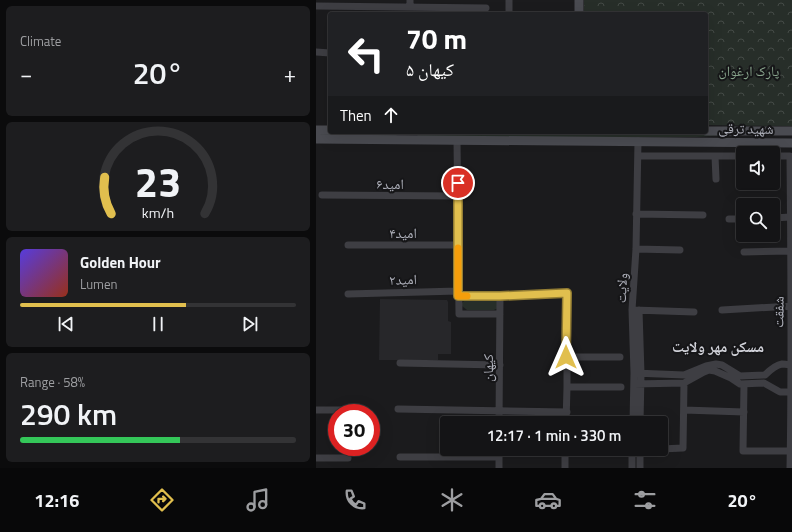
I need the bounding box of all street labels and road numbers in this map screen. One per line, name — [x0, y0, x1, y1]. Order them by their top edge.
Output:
street label: شهید ترقی — [718, 117, 774, 139]
street label: امید۶ — [376, 173, 404, 194]
street label: امید۴ — [389, 222, 417, 243]
street label: امید۲ — [389, 268, 417, 290]
street label: ولایت — [610, 272, 632, 304]
street label: شفقت — [767, 296, 789, 328]
street label: کیهان — [477, 354, 498, 382]

